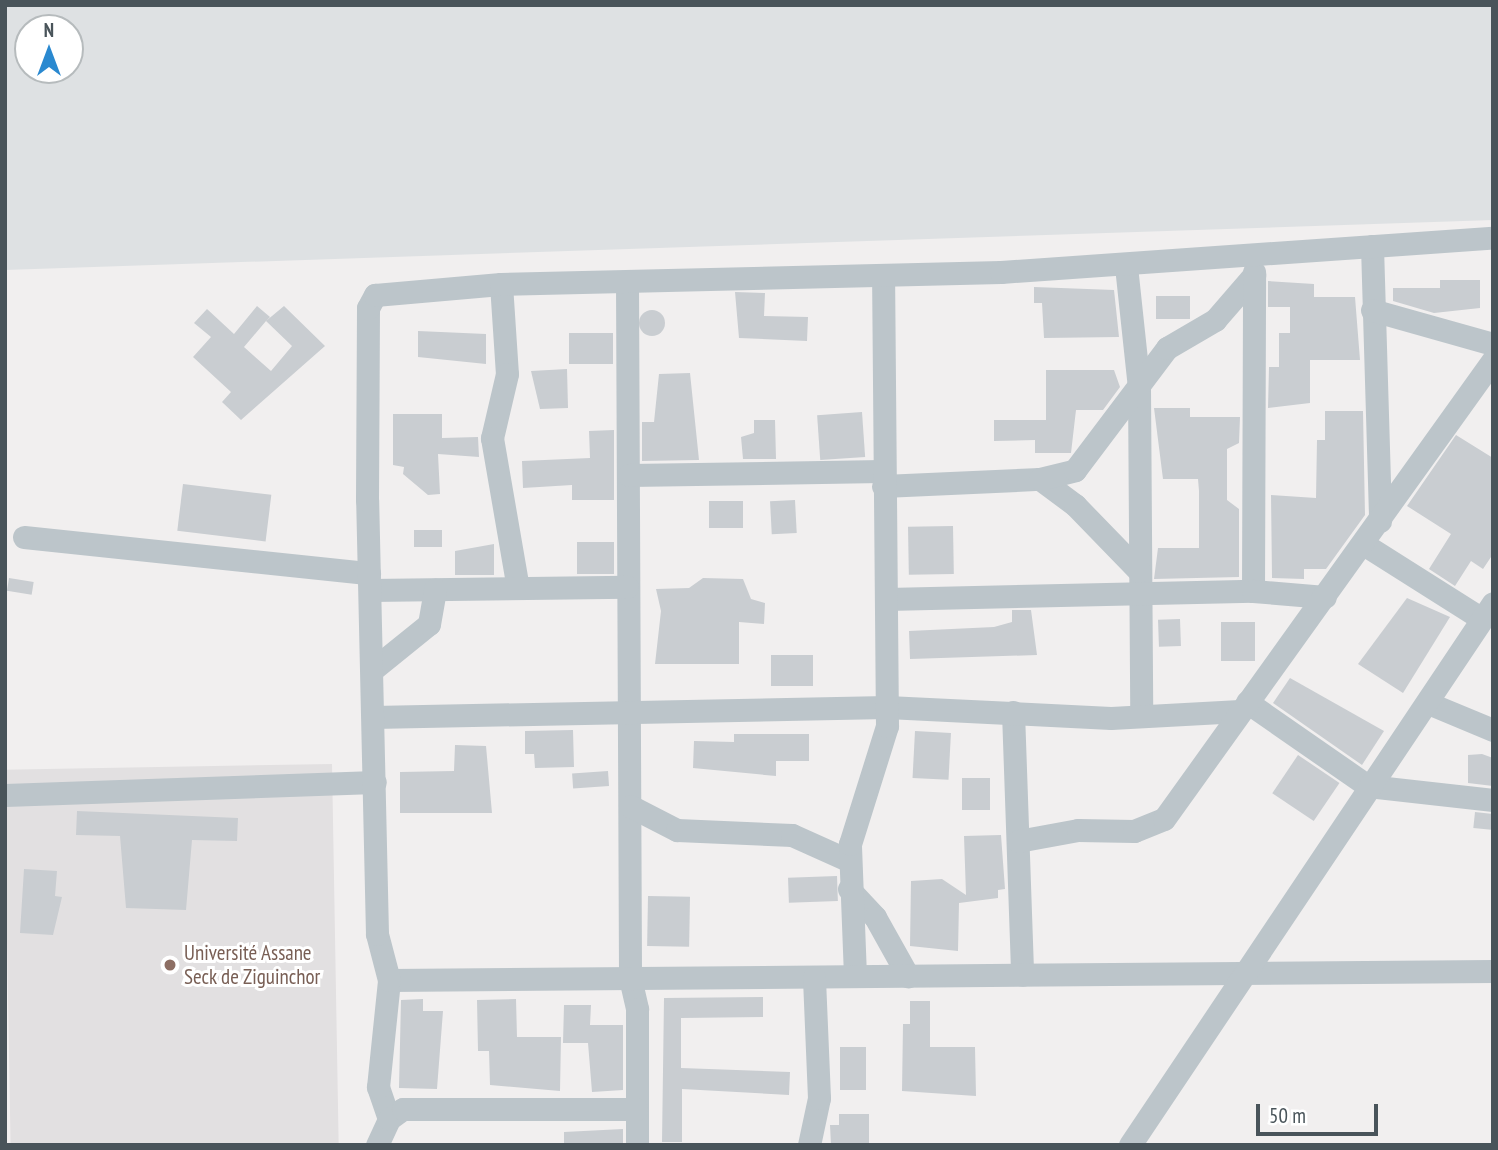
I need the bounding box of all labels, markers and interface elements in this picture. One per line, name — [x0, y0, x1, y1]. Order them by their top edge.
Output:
north arrow — [14, 14, 84, 84]
text: N — [44, 18, 54, 42]
place label: Université Assane Seck de Ziguinchor — [184, 940, 321, 990]
marker: Université Assane Seck de Ziguinchor — [162, 957, 178, 973]
scale bar — [1260, 1090, 1382, 1134]
text: 50 m — [1269, 1102, 1306, 1129]

